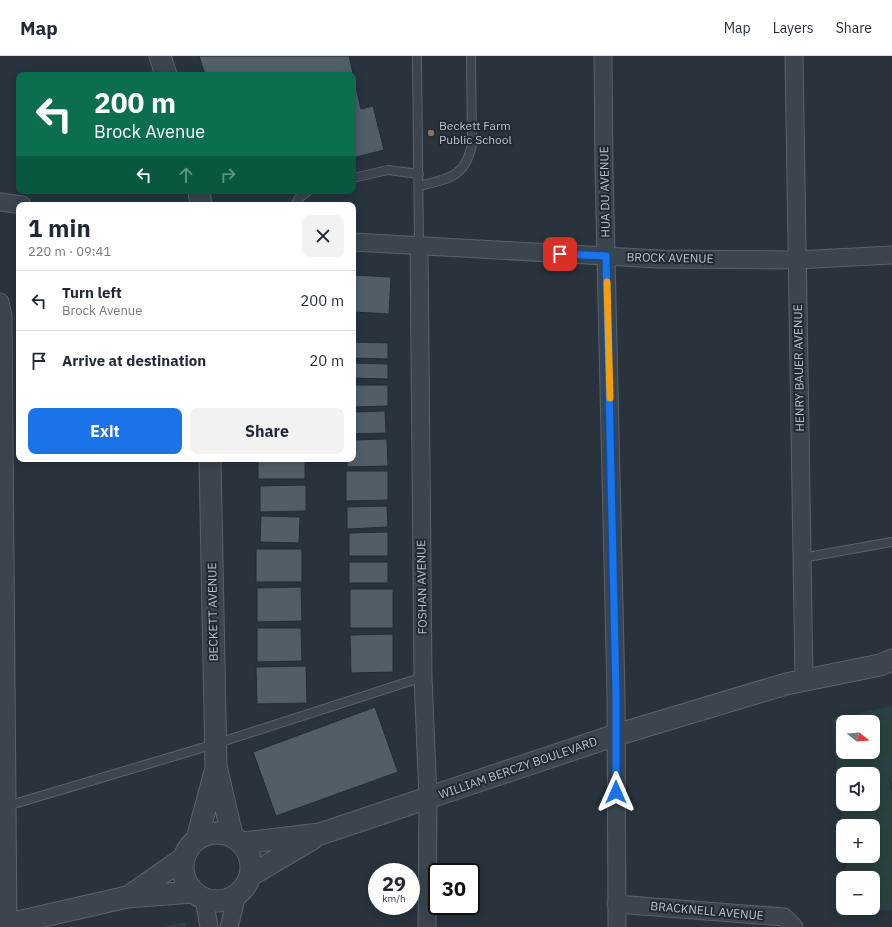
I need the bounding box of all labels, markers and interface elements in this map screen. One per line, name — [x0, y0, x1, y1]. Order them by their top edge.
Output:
text: Map — [20, 16, 58, 40]
text: Map — [724, 19, 751, 37]
text: Layers — [773, 19, 814, 37]
text: Share — [836, 19, 872, 37]
text: 200 m — [94, 84, 176, 121]
icon: left — [28, 88, 80, 140]
place label: Beckett Farm Public School — [439, 118, 512, 147]
text: Brock Avenue — [94, 120, 205, 143]
marker: Beckett Farm Public School — [426, 128, 436, 138]
street label: HUA DU AVENUE — [596, 146, 613, 238]
icon: left — [133, 164, 155, 186]
icon: ahead — [175, 164, 197, 186]
icon: right — [217, 164, 239, 186]
text: 1 min — [28, 212, 91, 244]
button: close — [302, 215, 344, 257]
pin — [543, 237, 577, 271]
text: 220 m · 09:41 — [28, 243, 111, 260]
icon: arrive — [549, 243, 571, 265]
street label: BROCK AVENUE — [626, 249, 714, 266]
text: Turn left — [62, 283, 122, 302]
icon: left — [28, 290, 50, 312]
text: 200 m — [300, 291, 344, 310]
text: Brock Avenue — [62, 302, 142, 319]
street label: HENRY BAUER AVENUE — [790, 304, 807, 432]
icon: arrive — [28, 350, 50, 372]
text: Arrive at destination — [62, 351, 206, 370]
text: 20 m — [309, 351, 344, 370]
button: Exit — [28, 408, 182, 454]
button: Share — [190, 408, 344, 454]
street label: FOSHAN AVENUE — [413, 540, 430, 634]
street label: BECKETT AVENUE — [204, 562, 221, 662]
north arrow — [836, 715, 880, 759]
map controls — [836, 715, 880, 915]
street label: WILLIAM BERCZY BOULEVARD — [436, 733, 599, 802]
button: sound — [836, 767, 880, 811]
position arrow — [595, 771, 637, 813]
button: + — [836, 819, 880, 863]
speed limit sign: 30 — [428, 863, 480, 915]
text: 29 — [382, 870, 406, 897]
button: − — [836, 871, 880, 915]
text: km/h — [382, 892, 406, 905]
street label: BRACKNELL AVENUE — [650, 898, 764, 923]

